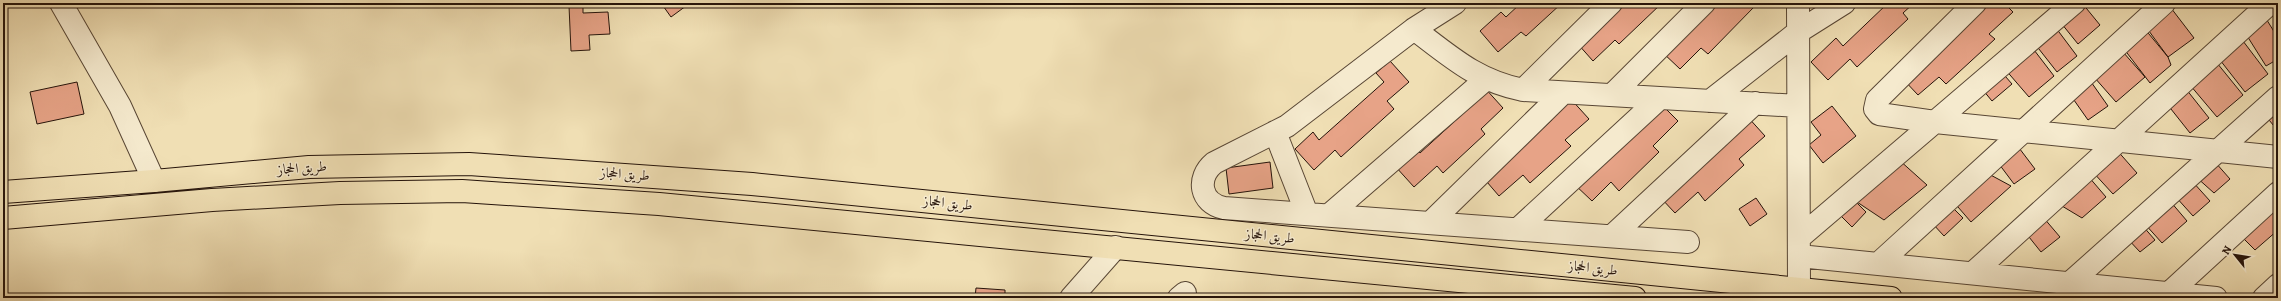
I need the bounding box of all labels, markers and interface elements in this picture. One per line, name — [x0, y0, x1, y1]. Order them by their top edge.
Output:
street label: طريق الحجاز — [275, 157, 327, 179]
street label: طريق الحجاز — [598, 163, 650, 185]
street label: طريق الحجاز — [920, 191, 974, 215]
street label: طريق الحجاز — [1242, 224, 1296, 248]
north arrow — [2215, 235, 2255, 275]
text: N — [2218, 243, 2235, 257]
street label: طريق الحجاز — [1565, 256, 1619, 280]

